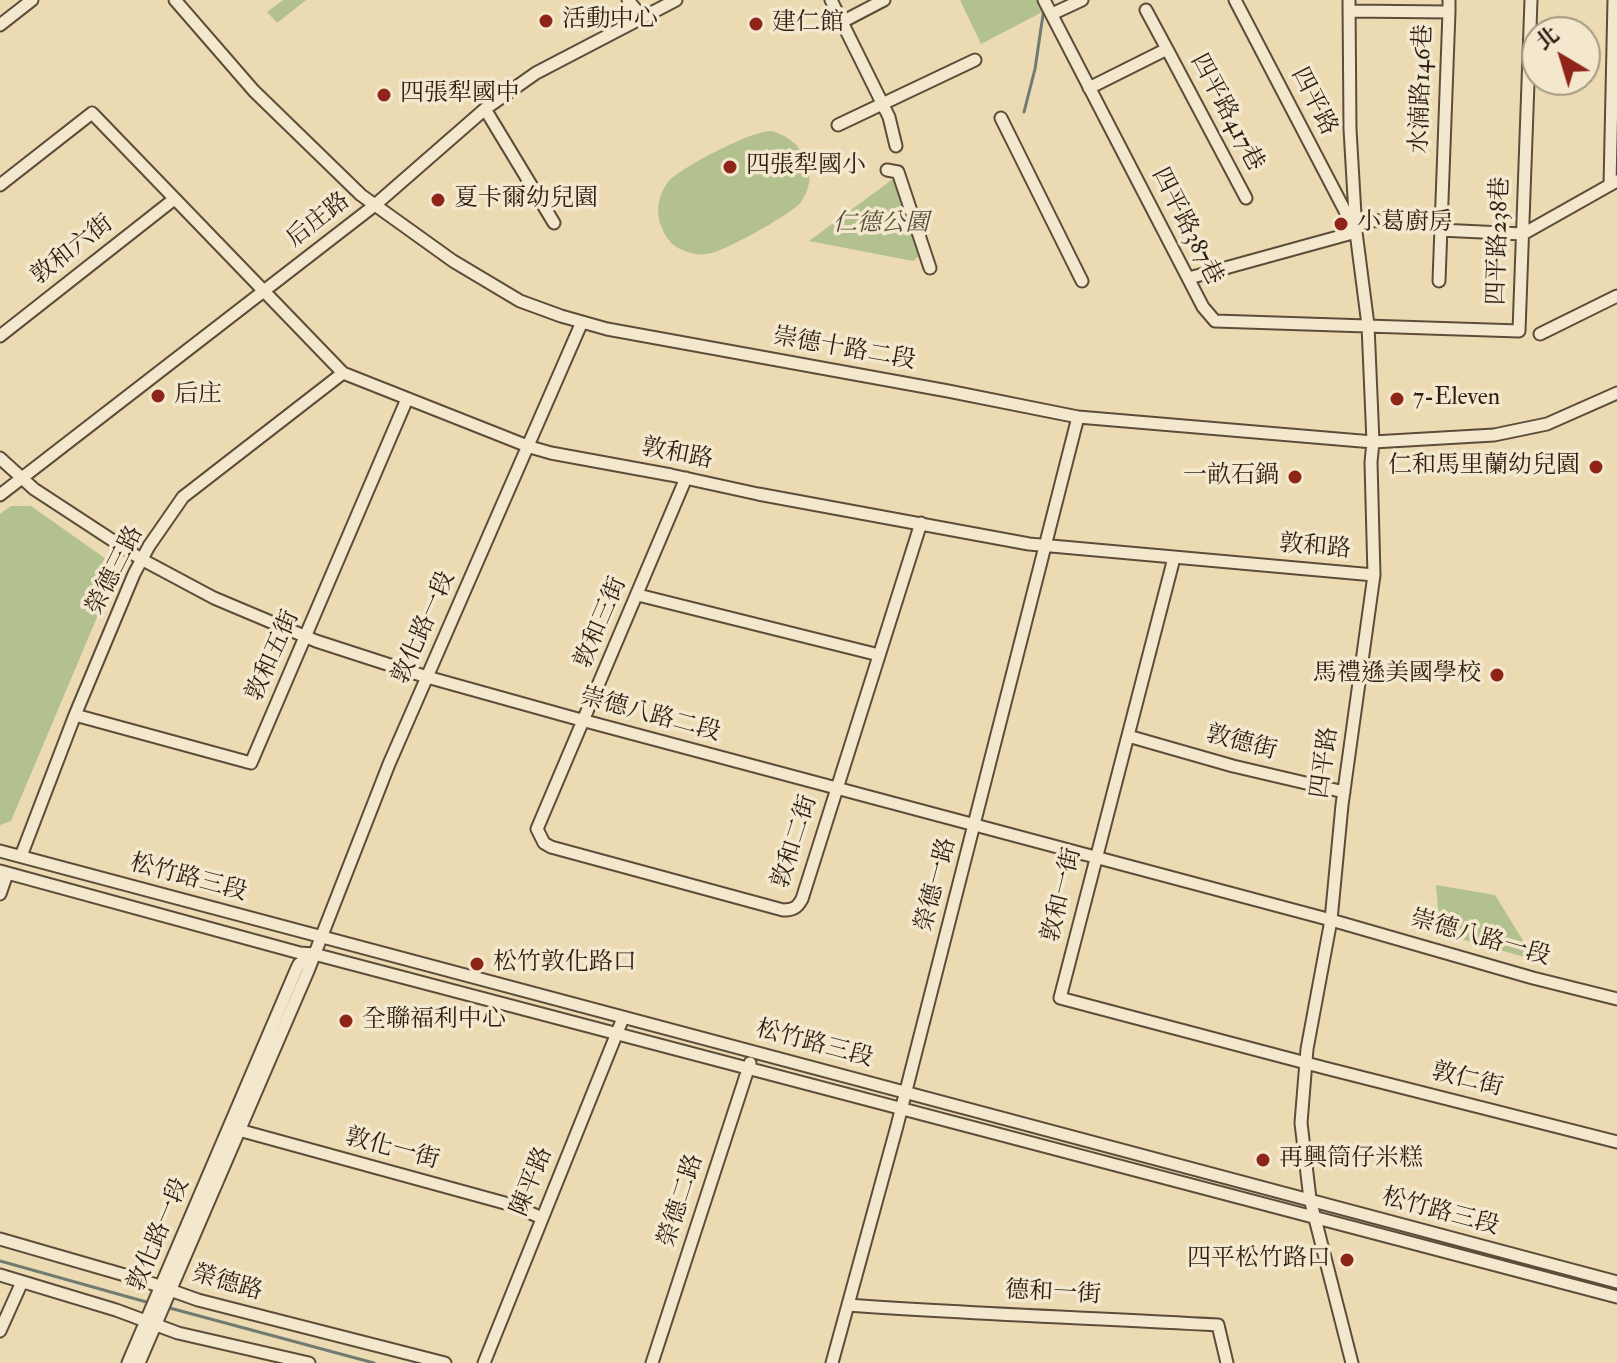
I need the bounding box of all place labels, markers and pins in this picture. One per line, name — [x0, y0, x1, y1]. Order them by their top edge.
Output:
place label: 活動中心 — [562, 7, 658, 35]
place label: 建仁館 — [772, 10, 844, 38]
marker: 活動中心 — [537, 12, 555, 30]
marker: 建仁館 — [747, 15, 765, 33]
place label: 四張犁國中 — [400, 81, 520, 109]
marker: 四張犁國中 — [375, 86, 393, 104]
place label: 四張犁國小 — [746, 153, 866, 181]
marker: 四張犁國小 — [721, 158, 739, 176]
place label: 夏卡爾幼兒園 — [454, 186, 598, 214]
marker: 夏卡爾幼兒園 — [429, 191, 447, 209]
place label: 小葛廚房 — [1357, 210, 1453, 238]
marker: 小葛廚房 — [1332, 215, 1350, 233]
place label: 后庄 — [174, 382, 222, 410]
place label: 7-Eleven — [1413, 385, 1500, 413]
marker: 后庄 — [149, 387, 167, 405]
marker: 7-Eleven — [1388, 390, 1406, 408]
place label: 仁和馬里蘭幼兒園 — [1388, 453, 1580, 481]
marker: 仁和馬里蘭幼兒園 — [1587, 458, 1605, 476]
place label: 一畝石鍋 — [1183, 463, 1279, 491]
marker: 一畝石鍋 — [1286, 468, 1304, 486]
place label: 馬禮遜美國學校 — [1313, 661, 1481, 689]
marker: 馬禮遜美國學校 — [1488, 666, 1506, 684]
place label: 松竹敦化路口 — [493, 950, 637, 978]
marker: 松竹敦化路口 — [468, 955, 486, 973]
place label: 全聯福利中心 — [362, 1007, 506, 1035]
marker: 全聯福利中心 — [337, 1012, 355, 1030]
place label: 再興筒仔米糕 — [1279, 1146, 1423, 1174]
marker: 再興筒仔米糕 — [1254, 1151, 1272, 1169]
place label: 四平松竹路口 — [1187, 1246, 1331, 1274]
marker: 四平松竹路口 — [1338, 1251, 1356, 1269]

